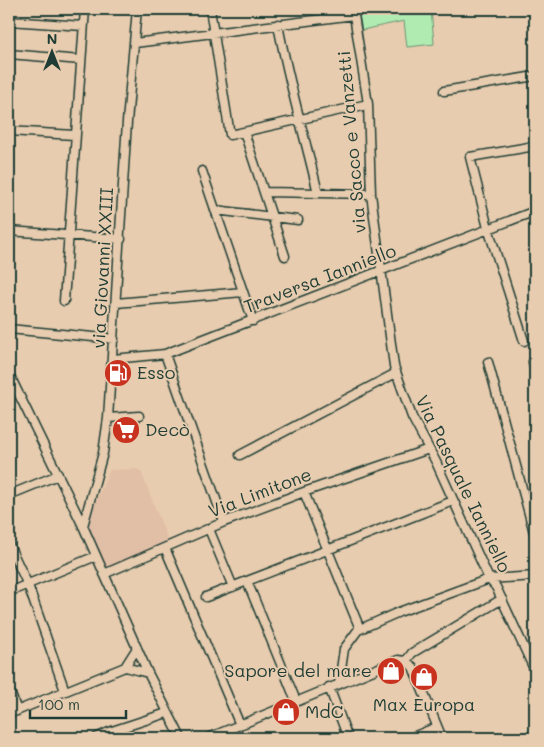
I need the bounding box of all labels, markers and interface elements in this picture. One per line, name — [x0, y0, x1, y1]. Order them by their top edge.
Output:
north arrow — [28, 28, 78, 78]
text: N — [47, 29, 57, 48]
street label: via Sacco e Vanzetti — [331, 50, 371, 234]
street label: via Giovanni XXIII — [86, 187, 118, 349]
street label: Traversa Ianniello — [240, 238, 399, 318]
fuel station icon: Esso — [103, 358, 133, 388]
place label: Esso — [137, 360, 176, 384]
street label: Via Pasquale Ianniello — [410, 391, 517, 576]
supermarket icon: Decò — [111, 415, 141, 445]
place label: Decò — [145, 417, 190, 441]
street label: Via Limitone — [205, 461, 315, 523]
shop icon: Sapore del mare — [376, 656, 406, 686]
place label: Sapore del mare — [224, 658, 372, 682]
shop icon: Max Europa — [409, 662, 439, 692]
scale bar — [30, 687, 126, 719]
place label: Max Europa — [373, 692, 475, 716]
text: 100 m — [38, 694, 80, 714]
shop icon: MdC — [271, 697, 301, 727]
place label: MdC — [305, 699, 344, 723]

